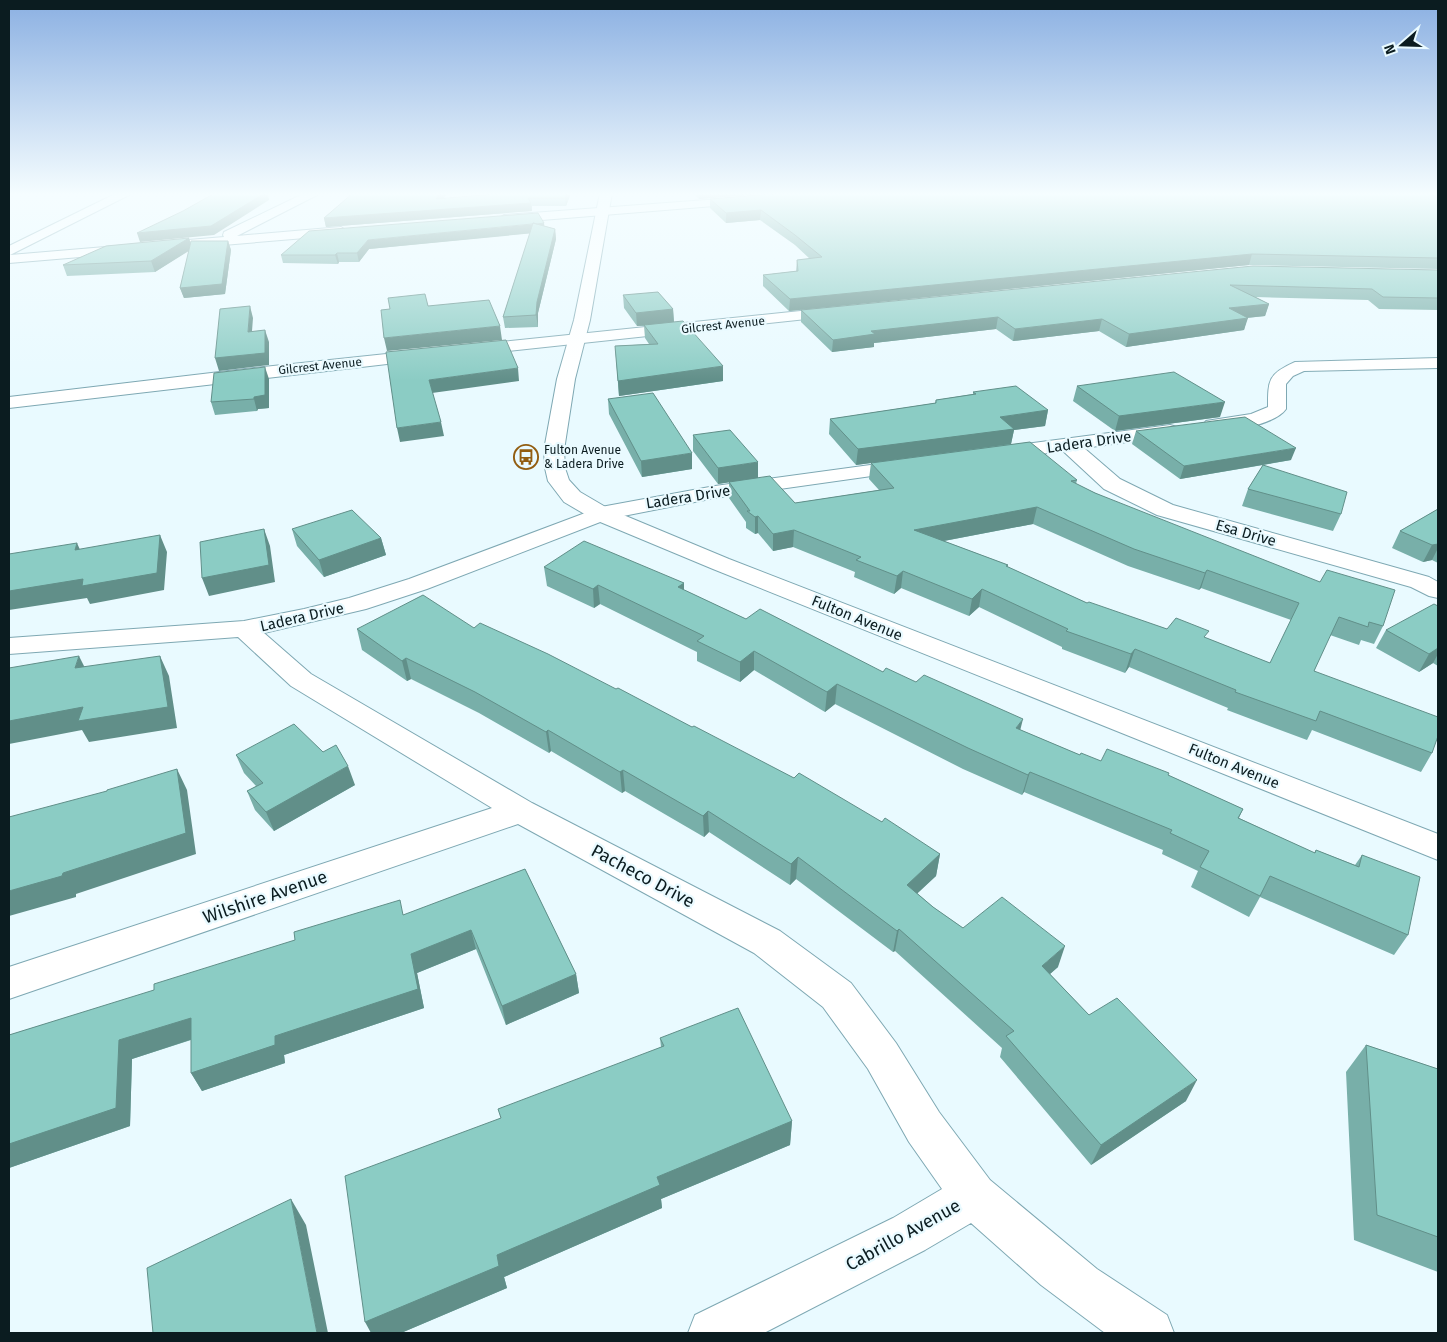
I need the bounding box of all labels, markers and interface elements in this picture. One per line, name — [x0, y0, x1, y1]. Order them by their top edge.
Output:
north arrow — [1377, 20, 1427, 70]
text: N — [1381, 42, 1400, 57]
street label: Gilcrest Avenue — [681, 314, 765, 336]
street label: Gilcrest Avenue — [278, 355, 362, 377]
street label: Ladera Drive — [1046, 427, 1132, 457]
place label: Fulton Avenue & Ladera Drive — [544, 443, 624, 471]
bus stop icon: Fulton Avenue & Ladera Drive — [513, 444, 539, 470]
street label: Ladera Drive — [645, 481, 731, 513]
street label: Esa Drive — [1214, 516, 1278, 550]
street label: Fulton Avenue — [809, 592, 905, 644]
street label: Ladera Drive — [258, 599, 346, 635]
street label: Fulton Avenue — [1186, 740, 1282, 792]
street label: Pacheco Drive — [588, 840, 698, 912]
street label: Wilshire Avenue — [200, 865, 330, 929]
street label: Cabrillo Avenue — [842, 1194, 964, 1276]

